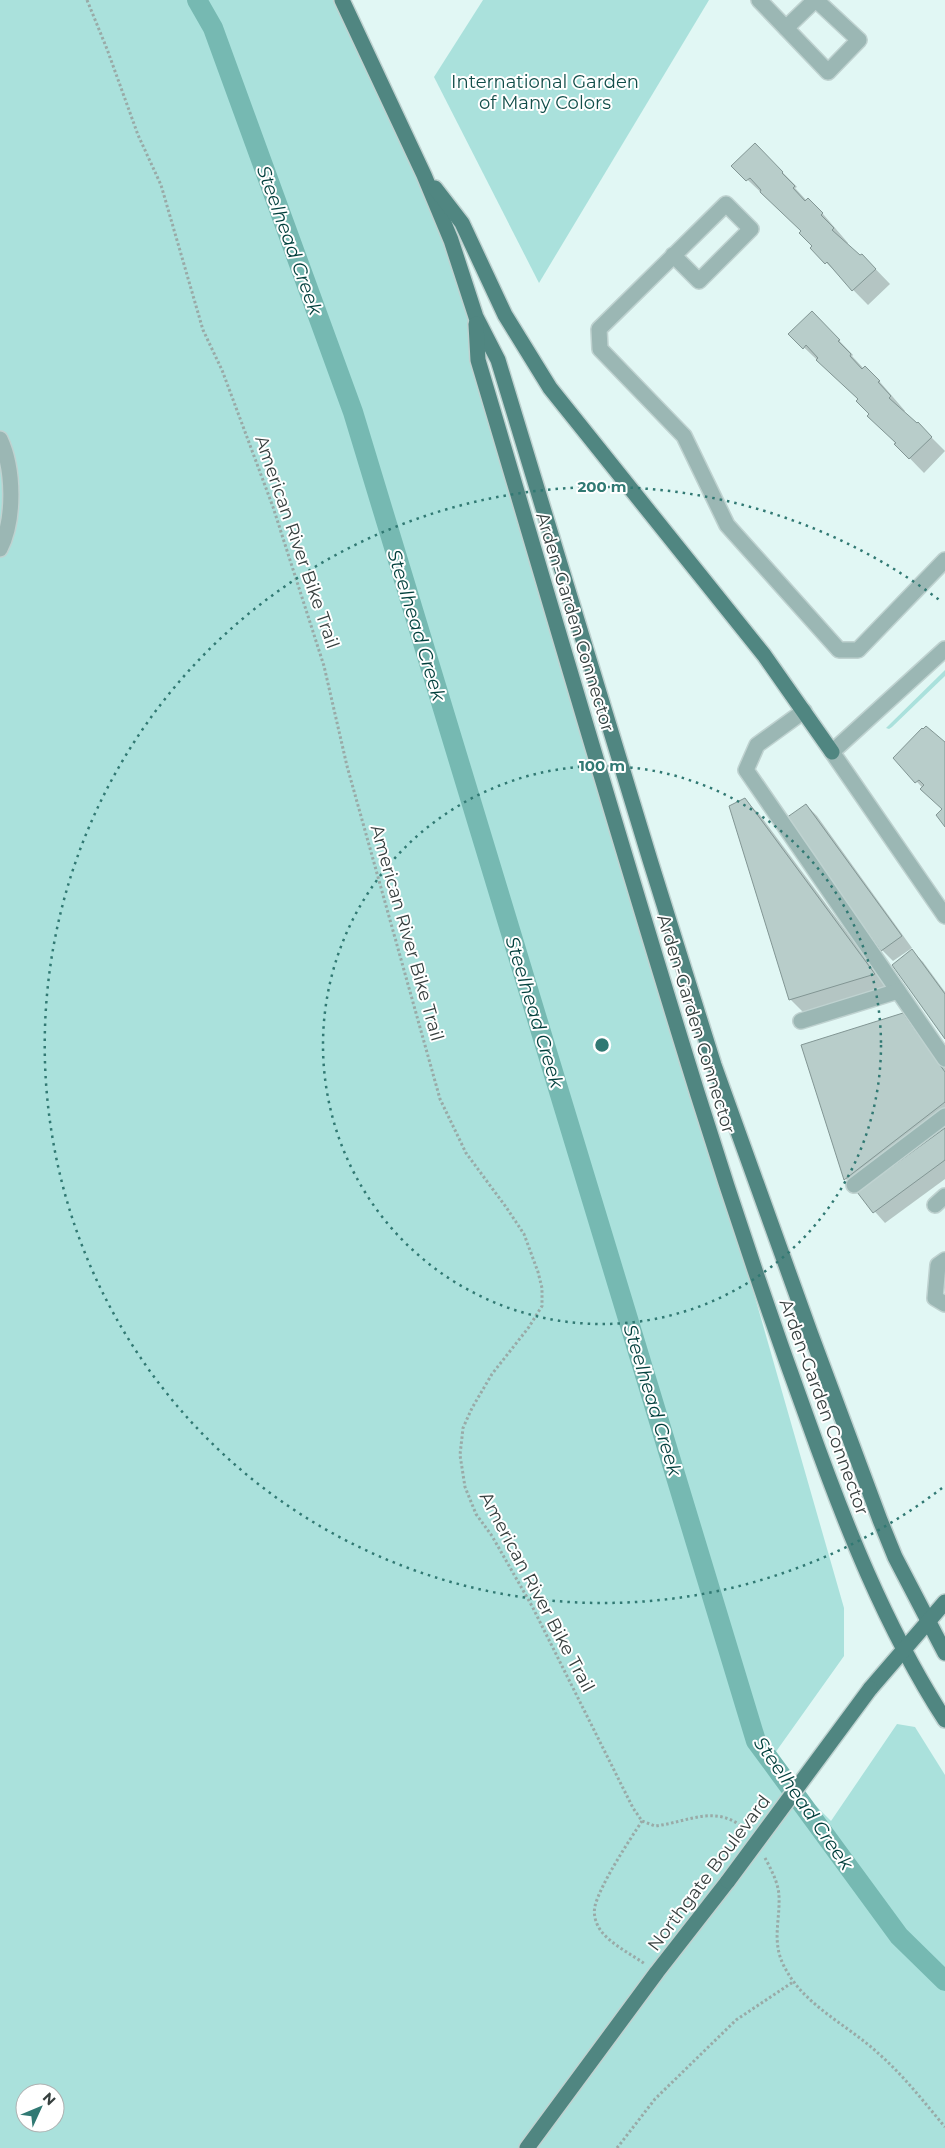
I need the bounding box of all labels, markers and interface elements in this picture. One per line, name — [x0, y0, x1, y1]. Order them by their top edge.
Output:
park label: International Garden of Many Colors — [451, 71, 639, 114]
water label: Steelhead Creek — [252, 162, 328, 319]
street label: American River Bike Trail — [250, 433, 344, 651]
text: 200 m — [577, 477, 627, 496]
street label: Arden-Garden Connector — [531, 510, 619, 734]
water label: Steelhead Creek — [383, 546, 451, 704]
text: 100 m — [579, 756, 625, 775]
street label: American River Bike Trail — [366, 822, 448, 1044]
street label: Arden-Garden Connector — [652, 912, 740, 1136]
water label: Steelhead Creek — [501, 933, 569, 1091]
centre of rings — [593, 1036, 611, 1054]
street label: Arden-Garden Connector — [775, 1296, 873, 1518]
water label: Steelhead Creek — [619, 1321, 687, 1479]
street label: American River Bike Trail — [475, 1488, 599, 1696]
water label: Steelhead Creek — [749, 1732, 859, 1875]
street label: Northgate Boulevard — [643, 1790, 775, 1956]
north arrow — [15, 2083, 65, 2133]
text: N — [39, 2089, 60, 2109]

